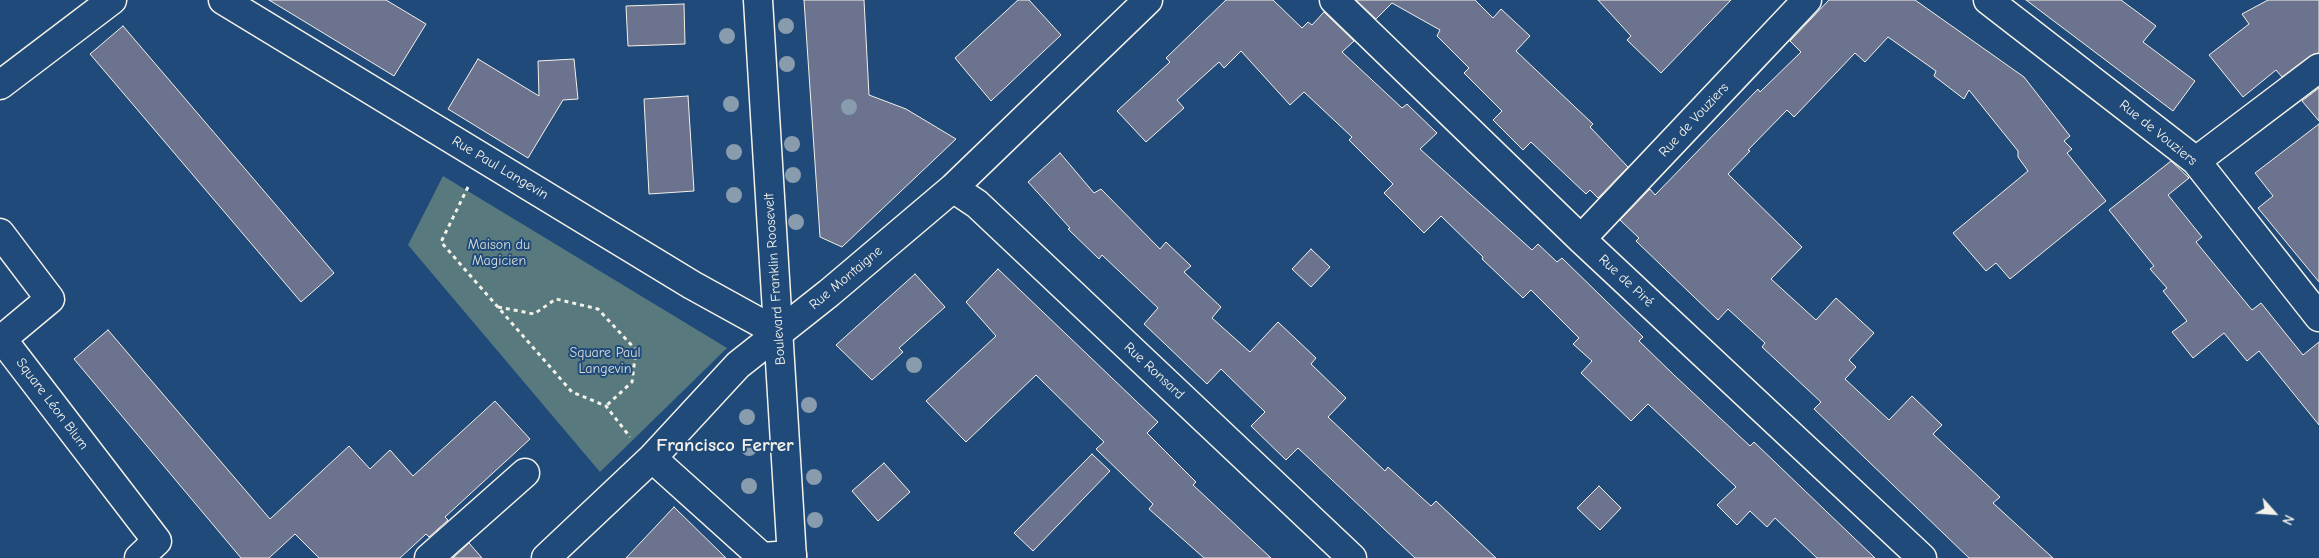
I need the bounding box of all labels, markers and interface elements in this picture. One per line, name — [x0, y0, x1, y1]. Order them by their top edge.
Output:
street label: Rue de Vouziers — [1655, 79, 1733, 161]
street label: Rue de Vouziers — [2116, 97, 2200, 169]
street label: Rue Paul Langevin — [449, 133, 551, 203]
street label: Boulevard Franklin Roosevelt — [761, 192, 789, 366]
park label: Maison du Magicien — [468, 237, 530, 270]
street label: Rue Montaigne — [806, 243, 886, 313]
street label: Rue de Piré — [1595, 251, 1657, 311]
street label: Rue Ronsard — [1120, 339, 1188, 403]
park label: Square Paul Langevin — [569, 345, 641, 378]
street label: Square Léon Blum — [12, 355, 92, 453]
district label: Francisco Ferrer — [656, 435, 794, 457]
north arrow — [2249, 488, 2299, 538]
text: N — [2278, 512, 2298, 528]

